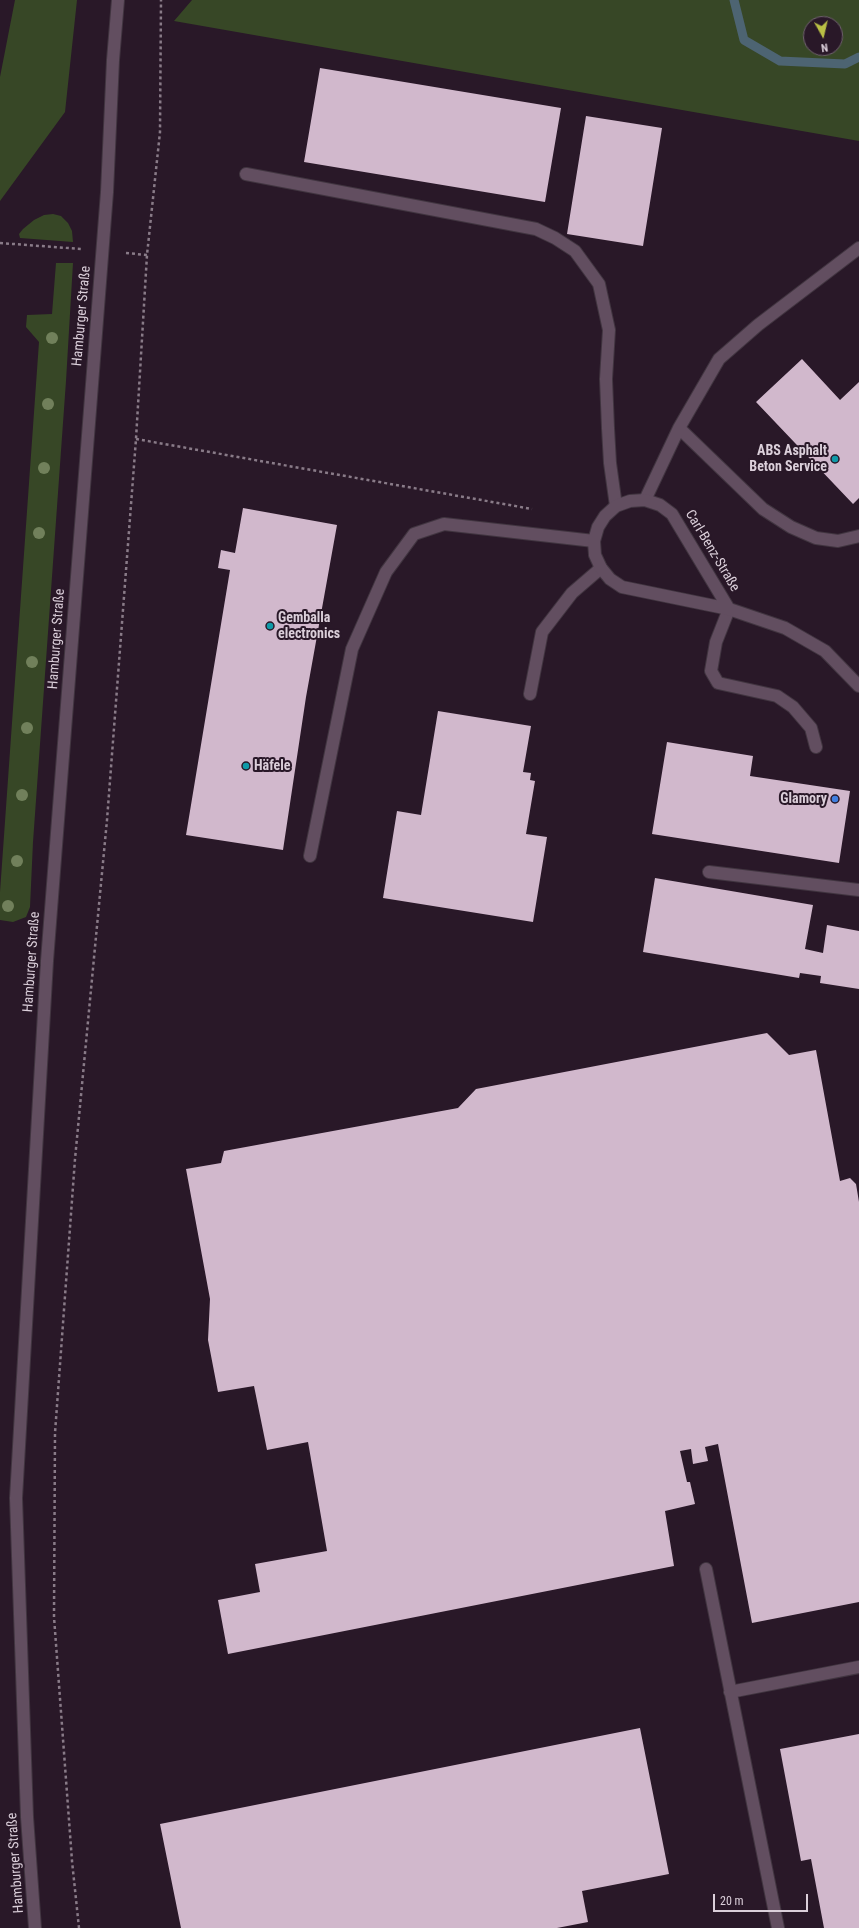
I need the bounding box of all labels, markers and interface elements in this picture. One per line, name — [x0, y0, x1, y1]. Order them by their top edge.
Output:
north arrow — [803, 16, 843, 56]
text: N — [820, 40, 829, 54]
street label: Hamburger Straße — [69, 265, 95, 367]
place label: ABS Asphalt Beton Service — [749, 443, 827, 476]
marker: ABS Asphalt Beton Service — [830, 454, 840, 464]
street label: Carl-Benz-Straße — [681, 507, 743, 595]
street label: Hamburger Straße — [45, 588, 69, 690]
place label: Gemballa electronics — [278, 610, 340, 642]
marker: Gemballa electronics — [265, 621, 275, 631]
place label: Häfele — [254, 758, 291, 774]
marker: Häfele — [241, 761, 251, 771]
place label: Glamory — [780, 791, 827, 807]
marker: Glamory — [830, 794, 840, 804]
street label: Hamburger Straße — [20, 911, 44, 1013]
street label: Hamburger Straße — [4, 1812, 28, 1914]
scale bar — [715, 1886, 810, 1912]
text: 20 m — [720, 1894, 744, 1908]

